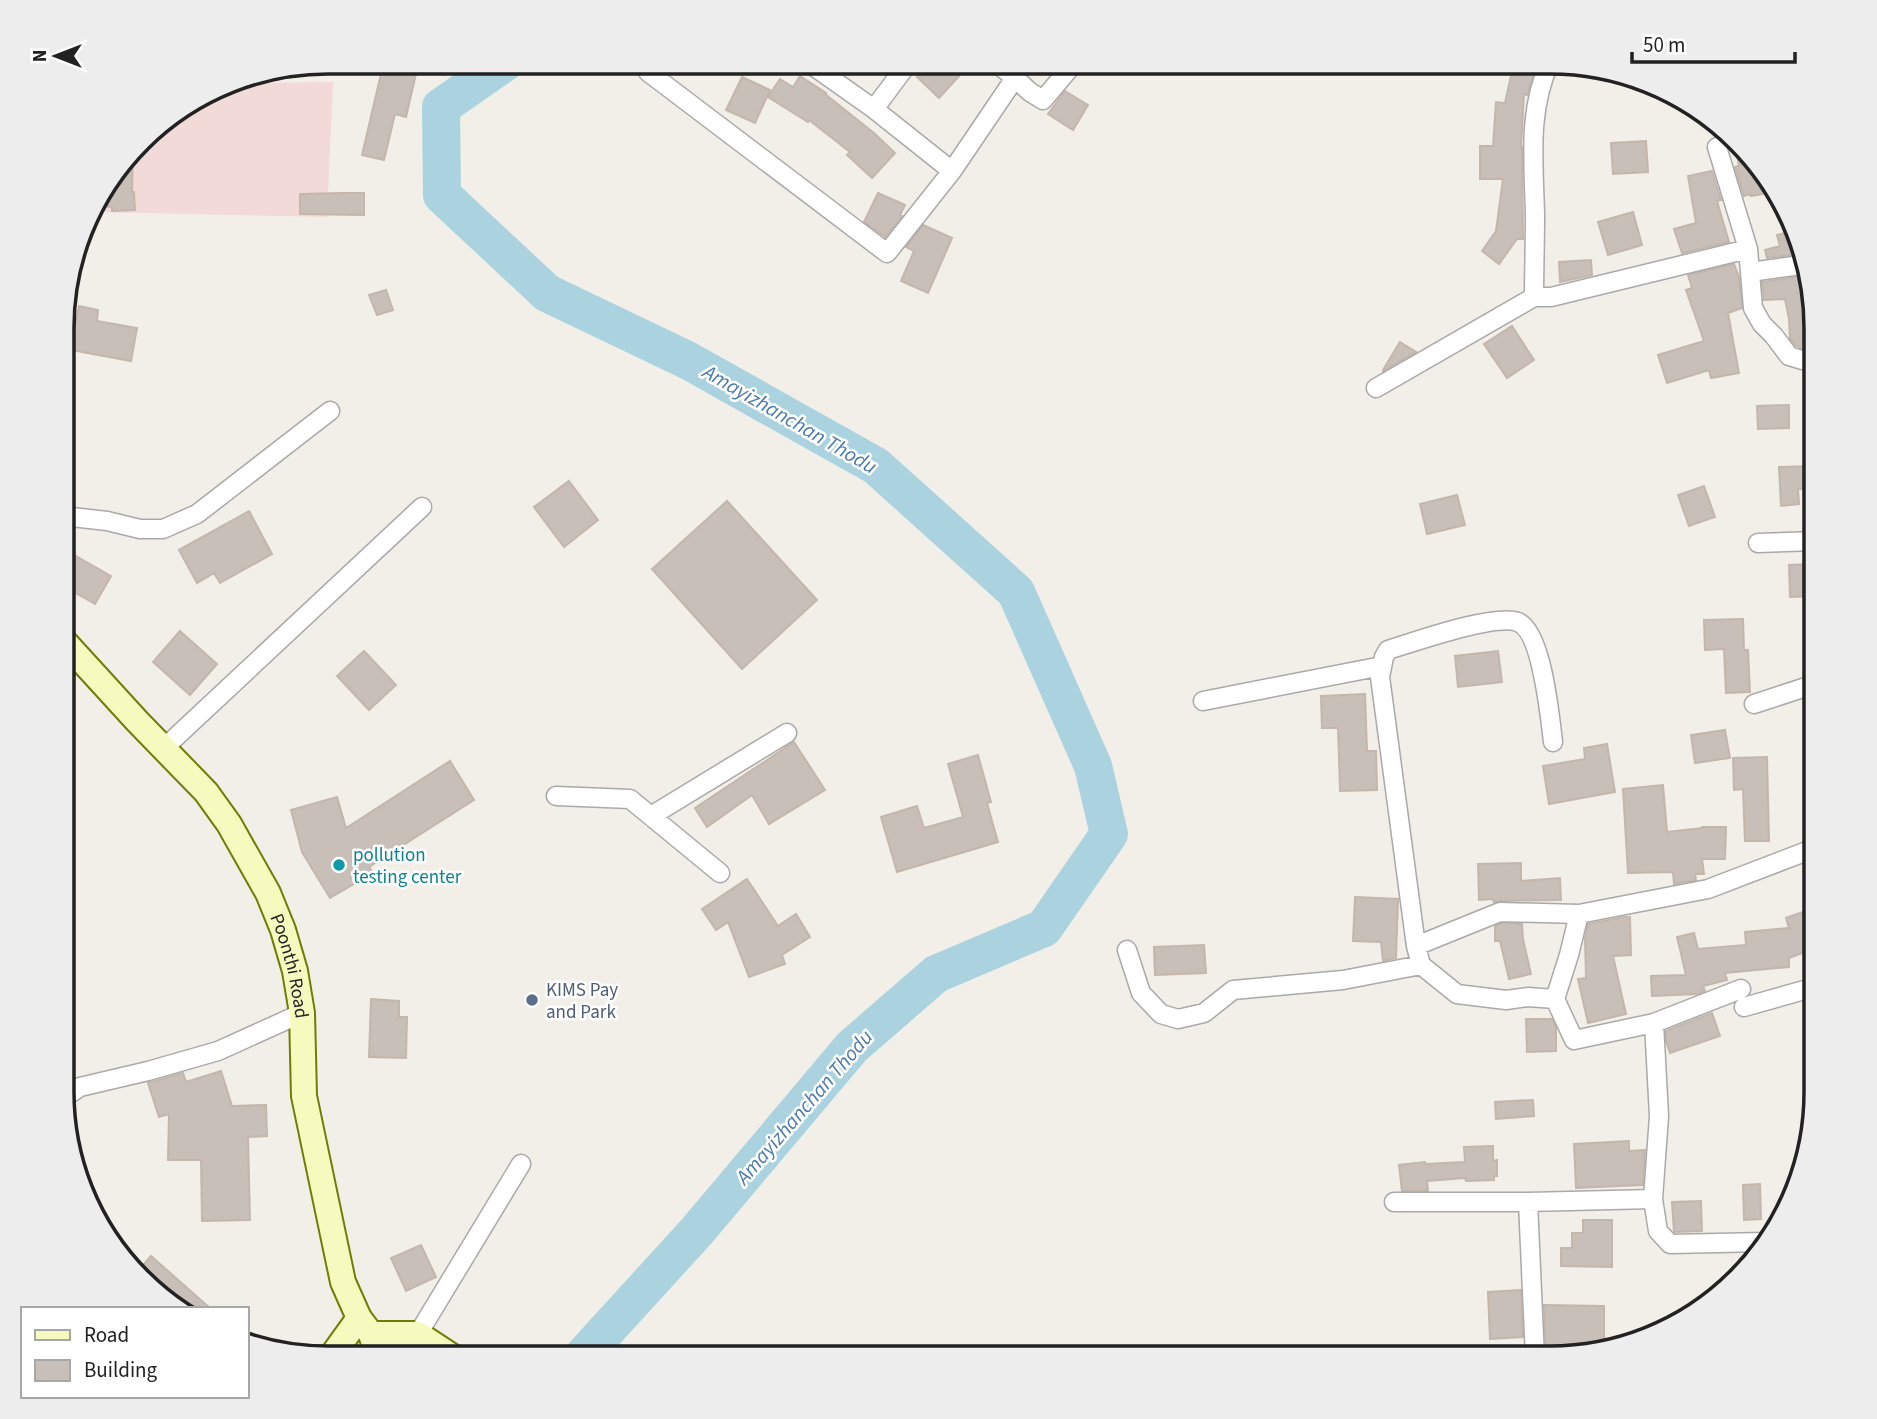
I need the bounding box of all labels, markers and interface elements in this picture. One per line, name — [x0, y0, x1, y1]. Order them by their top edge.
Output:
north arrow — [21, 21, 91, 91]
scale bar — [1632, 21, 1795, 65]
text: 50 m — [1643, 30, 1685, 60]
text: N — [27, 50, 54, 62]
water label: Amayizhanchan Thodu — [696, 356, 883, 481]
place label: pollution testing center — [353, 842, 462, 891]
marker: pollution testing center — [331, 857, 347, 873]
street label: Poonthi Road — [263, 910, 315, 1020]
place label: KIMS Pay and Park — [546, 977, 618, 1026]
marker: KIMS Pay and Park — [524, 992, 540, 1008]
water label: Amayizhanchan Thodu — [727, 1023, 880, 1192]
legend — [21, 1307, 248, 1398]
text: Road — [84, 1320, 129, 1350]
text: Building — [84, 1355, 158, 1385]

